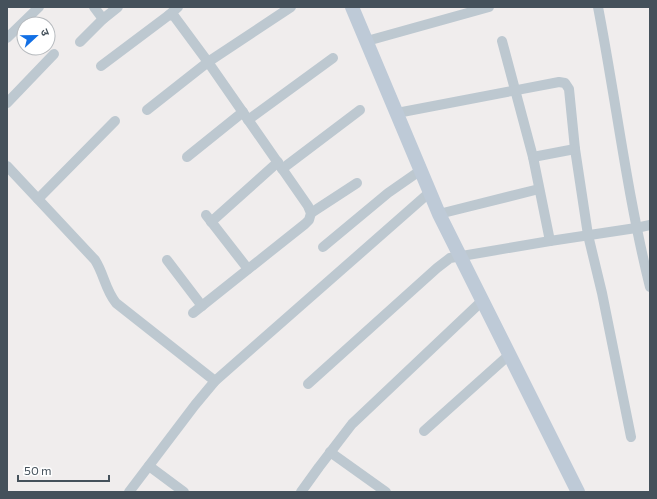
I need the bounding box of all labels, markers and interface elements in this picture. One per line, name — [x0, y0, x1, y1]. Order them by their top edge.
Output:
north arrow — [16, 16, 56, 56]
text: उ — [39, 27, 53, 38]
scale bar — [18, 457, 109, 483]
text: 50 m — [24, 463, 52, 477]

